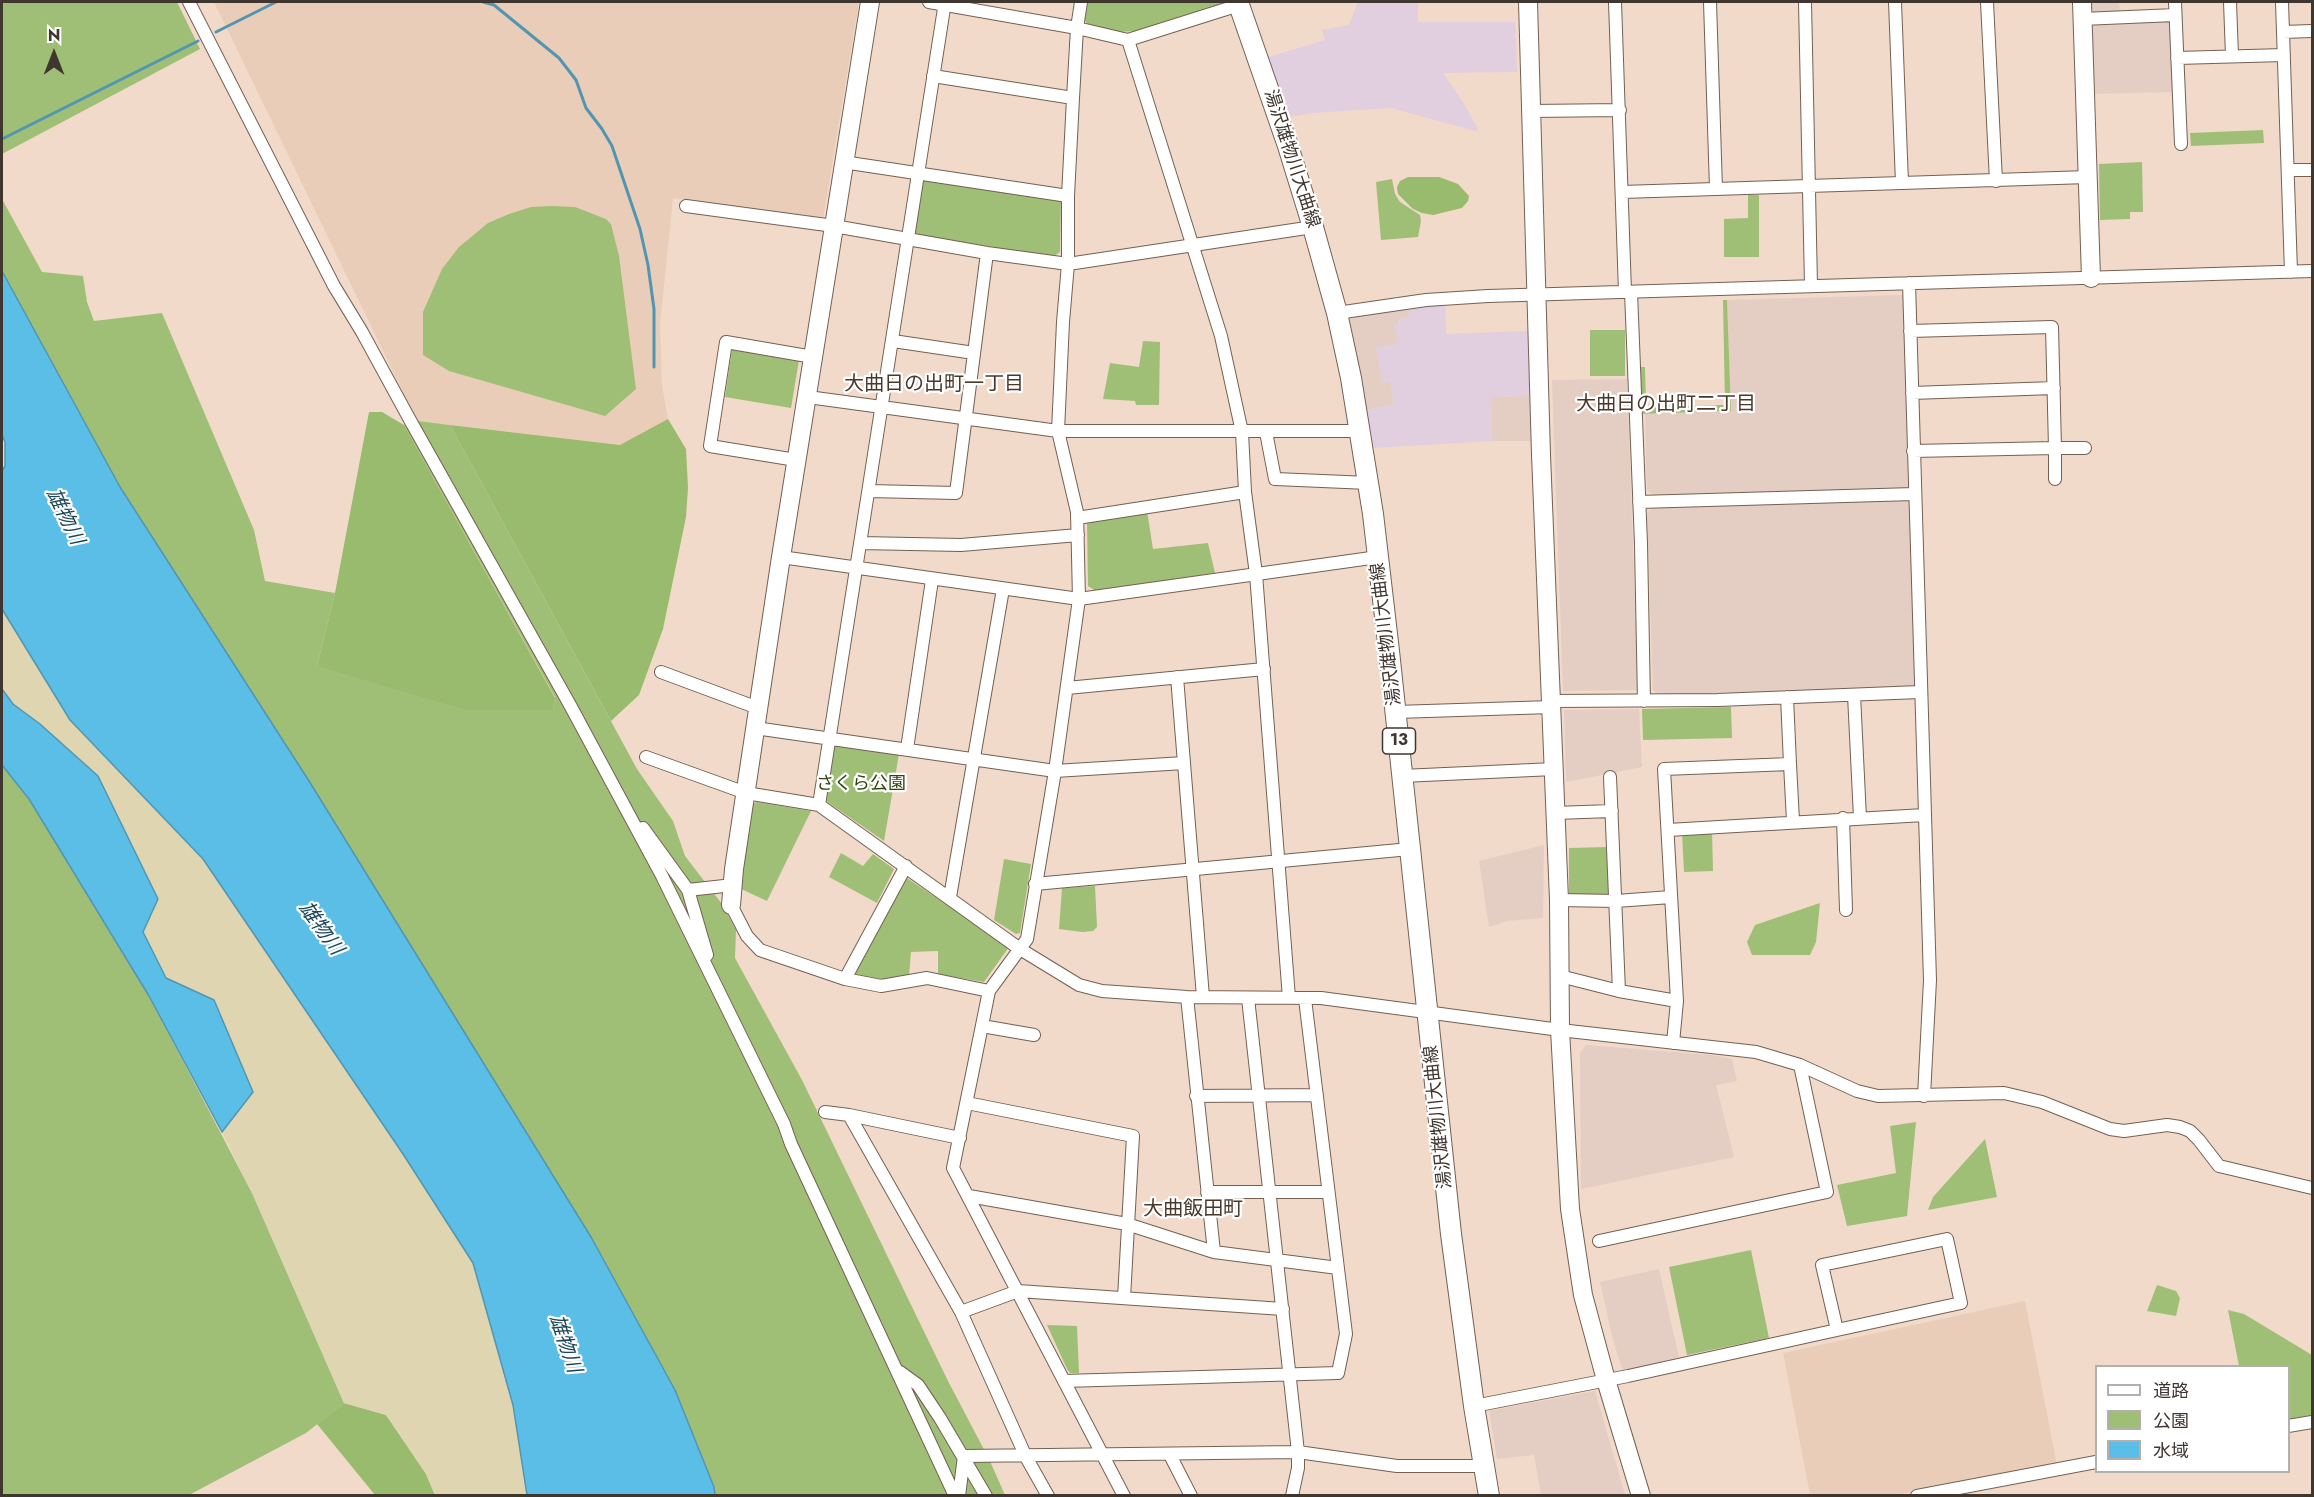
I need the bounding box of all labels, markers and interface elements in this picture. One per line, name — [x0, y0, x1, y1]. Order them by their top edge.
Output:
north arrow — [24, 24, 84, 84]
text: N — [48, 24, 60, 47]
street label: 湯沢雄物川大曲線 — [1258, 87, 1324, 231]
district label: 大曲日の出町一丁目 — [844, 373, 1024, 397]
district label: 大曲日の出町二丁目 — [1576, 393, 1756, 417]
water label: 雄物川 — [40, 485, 88, 549]
street label: 湯沢雄物川大曲線 — [1368, 561, 1406, 707]
road number: 13 — [1382, 728, 1416, 754]
park label: さくら公園 — [816, 774, 906, 796]
water label: 雄物川 — [293, 898, 347, 960]
street label: 湯沢雄物川大曲線 — [1421, 1044, 1457, 1190]
district label: 大曲飯田町 — [1143, 1198, 1243, 1222]
water label: 雄物川 — [543, 1312, 585, 1376]
legend — [2095, 1365, 2290, 1473]
text: 道路 — [2153, 1378, 2189, 1404]
text: 公園 — [2153, 1408, 2189, 1434]
text: 水域 — [2153, 1438, 2189, 1464]

